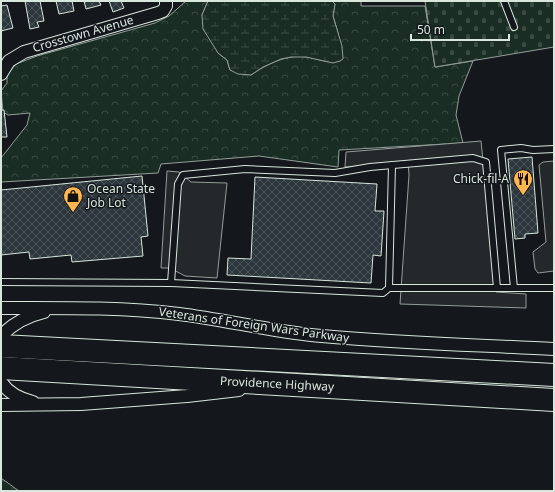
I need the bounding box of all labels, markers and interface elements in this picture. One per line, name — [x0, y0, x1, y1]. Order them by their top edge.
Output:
street label: Crosstown Avenue — [30, 11, 136, 56]
scale bar — [411, 16, 509, 42]
text: 50 m — [417, 21, 445, 38]
restaurant icon: Chick-fil-A — [512, 168, 534, 196]
place label: Chick-fil-A — [453, 170, 509, 187]
place label: Ocean State Job Lot — [86, 180, 155, 211]
shop icon: Ocean State Job Lot — [62, 185, 84, 213]
street label: Veterans of Foreign Wars Parkway — [158, 303, 351, 346]
street label: Providence Highway — [219, 372, 335, 395]

